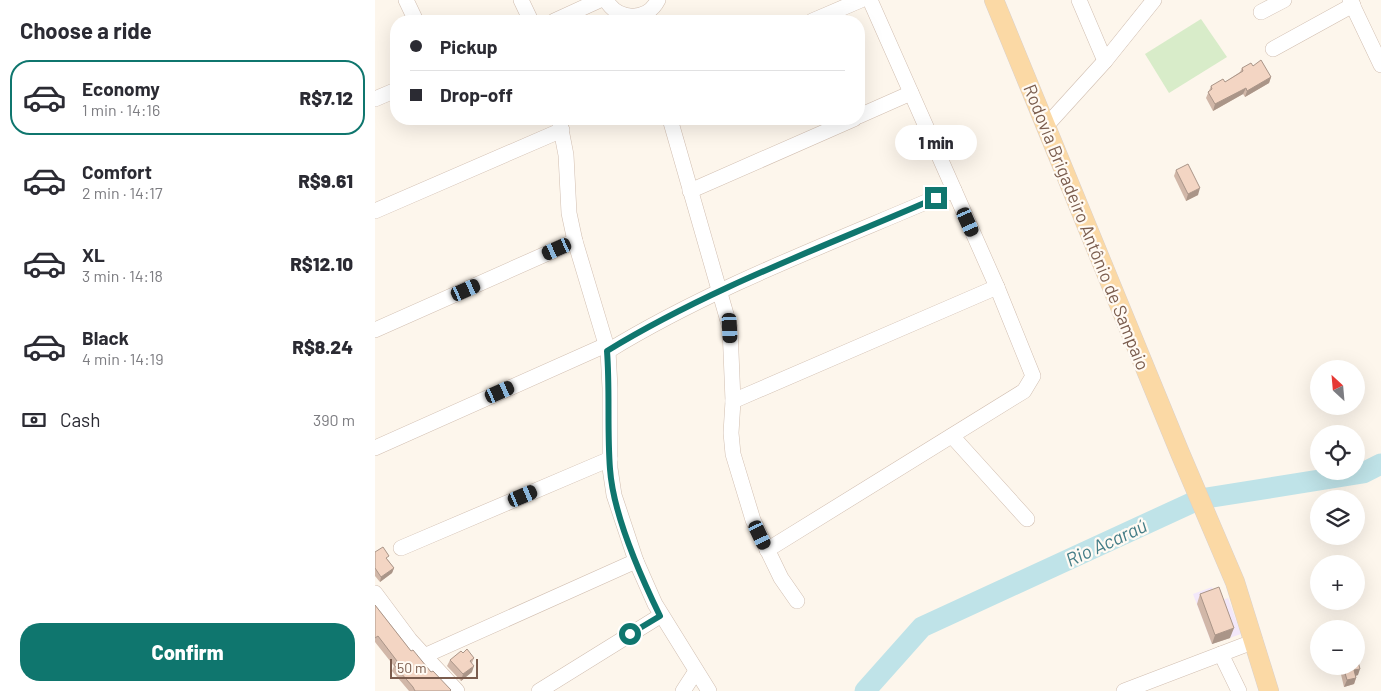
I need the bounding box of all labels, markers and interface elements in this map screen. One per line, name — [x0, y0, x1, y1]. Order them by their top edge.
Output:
text: Choose a ride — [20, 17, 152, 43]
text: Pickup — [440, 35, 498, 58]
icon: car — [22, 75, 67, 120]
text: Economy — [82, 77, 160, 100]
street label: Rodovia Brigadeiro Antônio de Sampaio — [1019, 81, 1155, 373]
text: Drop-off — [440, 83, 513, 106]
text: R$7.12 — [300, 86, 353, 109]
text: 1 min · 14:16 — [82, 100, 160, 119]
callout: 1 min — [895, 126, 977, 160]
text: 1 min — [918, 133, 954, 152]
icon: car — [22, 158, 67, 203]
text: Comfort — [82, 160, 152, 183]
text: R$9.61 — [298, 169, 353, 192]
text: 2 min · 14:17 — [82, 183, 162, 202]
route end — [925, 187, 947, 209]
car — [955, 205, 980, 239]
car — [540, 236, 573, 262]
icon: car — [22, 241, 67, 286]
text: XL — [82, 243, 105, 266]
text: R$12.10 — [290, 252, 353, 275]
text: 3 min · 14:18 — [82, 266, 163, 285]
car — [449, 277, 482, 303]
car — [721, 313, 738, 343]
icon: car — [22, 324, 67, 369]
text: Black — [82, 326, 129, 349]
text: R$8.24 — [292, 335, 353, 358]
text: 4 min · 14:19 — [82, 349, 164, 368]
north arrow — [1310, 360, 1365, 415]
map controls — [1310, 360, 1365, 675]
car — [483, 379, 516, 405]
icon: cash — [20, 406, 48, 434]
text: Cash — [60, 408, 101, 431]
text: 390 m — [313, 410, 355, 429]
button: locate — [1310, 425, 1365, 480]
car — [506, 483, 539, 509]
button: layers — [1310, 490, 1365, 545]
water label: Rio Acaraú — [1062, 513, 1150, 571]
car — [746, 518, 773, 552]
button: + — [1310, 555, 1365, 610]
button: − — [1310, 620, 1365, 675]
button: Confirm — [20, 623, 355, 681]
route start — [619, 623, 641, 645]
scale bar — [390, 656, 477, 679]
text: 50 m — [397, 659, 426, 676]

